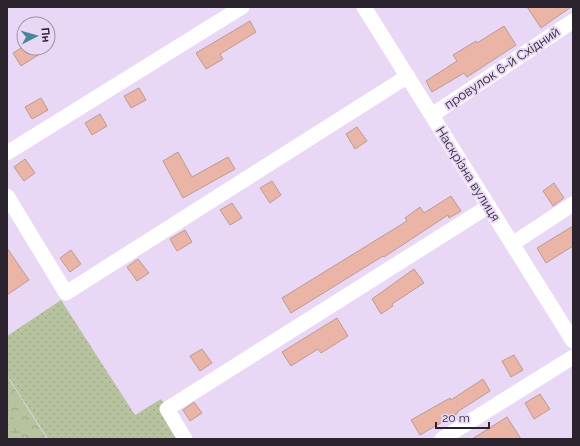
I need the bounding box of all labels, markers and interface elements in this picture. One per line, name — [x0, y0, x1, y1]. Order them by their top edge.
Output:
north arrow — [16, 16, 56, 56]
street label: провулок 6-й Східний — [442, 24, 562, 112]
text: Пн — [38, 27, 53, 43]
street label: Наскрізна вулиця — [433, 124, 503, 224]
scale bar — [436, 404, 489, 430]
text: 20 m — [442, 411, 470, 425]

